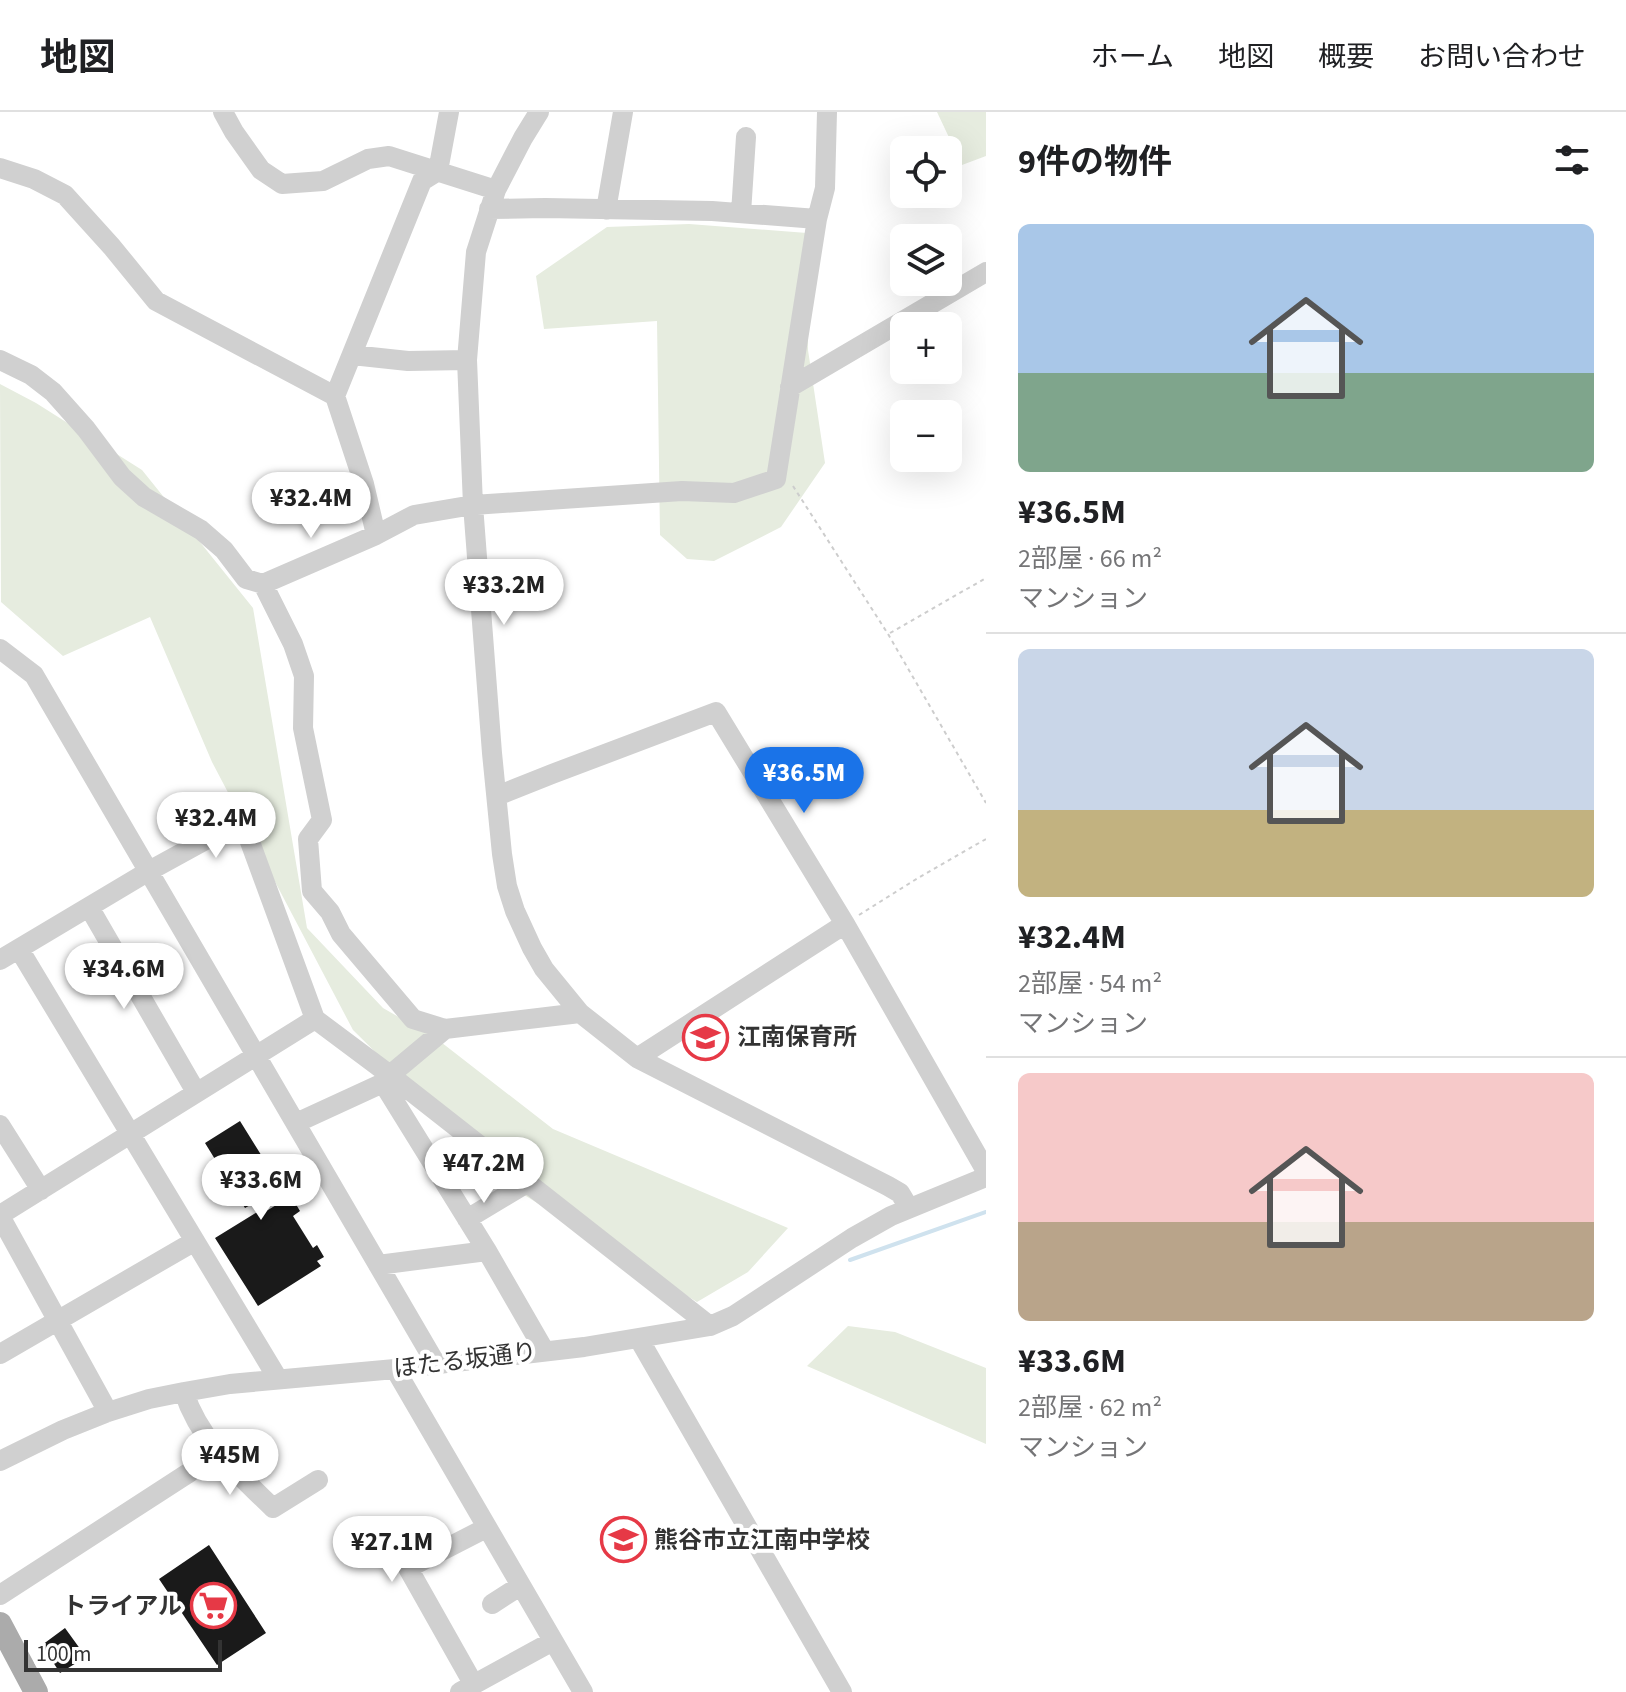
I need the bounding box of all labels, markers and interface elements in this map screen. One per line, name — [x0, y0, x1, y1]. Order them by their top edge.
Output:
text: 地図 — [40, 31, 116, 85]
text: ホーム — [1091, 37, 1174, 77]
text: 地図 — [1218, 37, 1274, 77]
text: 概要 — [1318, 37, 1374, 77]
text: お問い合わせ — [1418, 37, 1586, 77]
map controls — [890, 136, 962, 472]
button: locate — [890, 136, 962, 208]
text: 9件の物件 — [1018, 138, 1172, 187]
icon: filters — [1550, 138, 1594, 182]
button: layers — [890, 224, 962, 296]
icon: home — [1234, 276, 1378, 420]
button: + — [890, 312, 962, 384]
button: − — [890, 400, 962, 472]
pin: ¥32.4M — [246, 472, 376, 540]
text: ¥32.4M — [270, 479, 352, 516]
text: ¥36.5M — [1018, 488, 1126, 537]
text: 2部屋 · 66 m² — [1018, 540, 1162, 577]
pin: ¥33.2M — [439, 559, 569, 627]
text: ¥33.2M — [463, 566, 545, 603]
text: マンション — [1018, 580, 1148, 617]
icon: home — [1234, 701, 1378, 845]
pin: ¥36.5M — [739, 747, 869, 815]
text: ¥36.5M — [763, 754, 845, 791]
pin: ¥32.4M — [151, 792, 281, 860]
text: ¥32.4M — [175, 799, 257, 836]
text: ¥32.4M — [1018, 913, 1126, 962]
pin: ¥34.6M — [59, 943, 189, 1011]
text: ¥34.6M — [83, 950, 165, 987]
text: 2部屋 · 54 m² — [1018, 965, 1162, 1002]
text: マンション — [1018, 1005, 1148, 1042]
school or university icon: 江南保育所 — [682, 1013, 730, 1061]
place label: 江南保育所 — [737, 1020, 857, 1055]
icon: home — [1234, 1125, 1378, 1269]
pin: ¥47.2M — [419, 1137, 549, 1205]
text: ¥47.2M — [443, 1144, 525, 1181]
pin: ¥33.6M — [196, 1154, 326, 1222]
text: ¥33.6M — [220, 1161, 302, 1198]
street label: ほたる坂通り — [391, 1334, 539, 1387]
text: ¥33.6M — [1018, 1337, 1126, 1386]
text: 2部屋 · 62 m² — [1018, 1389, 1162, 1426]
pin: ¥45M — [183, 1429, 277, 1497]
text: マンション — [1018, 1429, 1148, 1466]
text: ¥45M — [200, 1436, 261, 1473]
pin: ¥27.1M — [327, 1516, 457, 1584]
school or university icon: 熊谷市立江南中学校 — [599, 1516, 647, 1564]
text: ¥27.1M — [351, 1523, 433, 1560]
place label: 熊谷市立江南中学校 — [654, 1523, 870, 1558]
supermarket icon: トライアル — [189, 1582, 237, 1630]
place label: トライアル — [62, 1589, 182, 1624]
scale bar — [24, 1636, 222, 1672]
text: 100 m — [36, 1638, 91, 1670]

